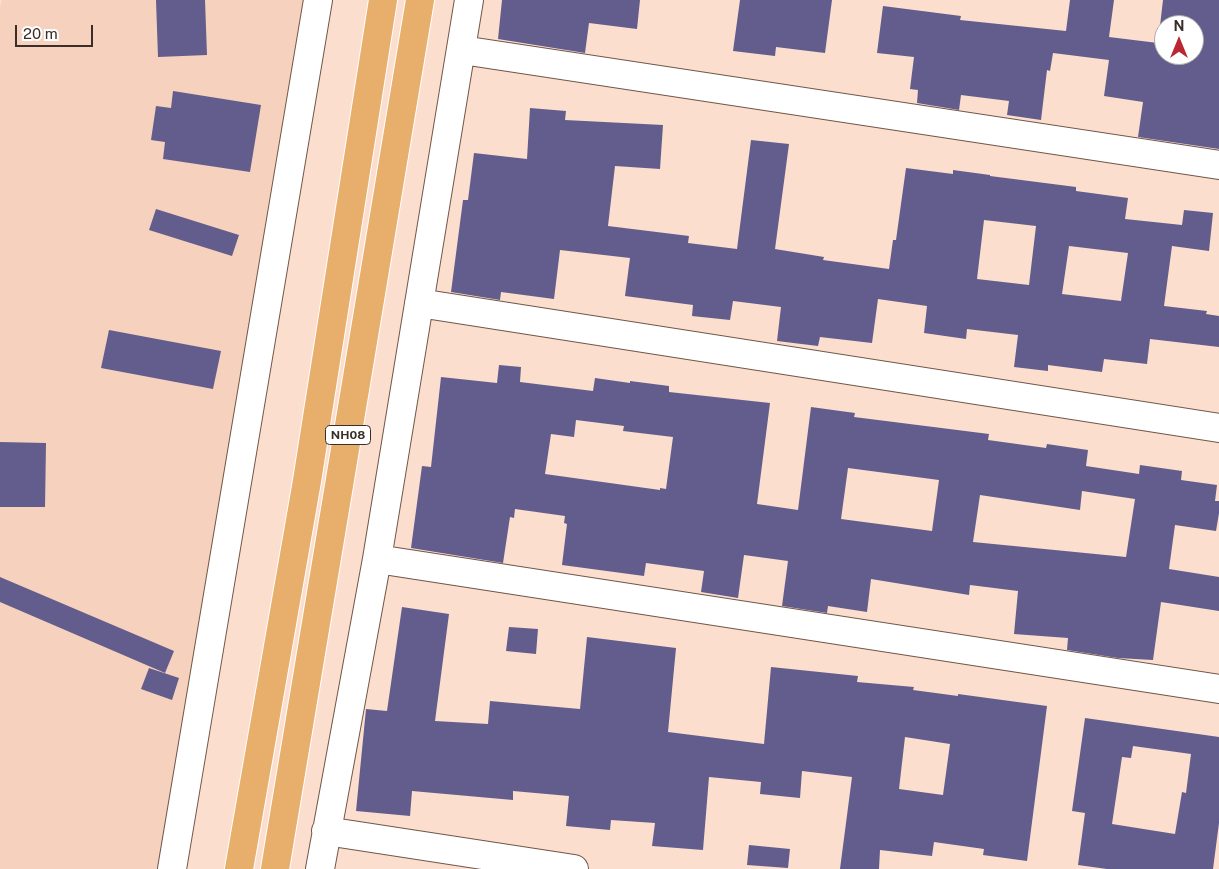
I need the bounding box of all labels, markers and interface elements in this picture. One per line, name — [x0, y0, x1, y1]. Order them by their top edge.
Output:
scale bar — [18, 15, 95, 47]
north arrow — [1154, 15, 1204, 65]
text: N — [1174, 18, 1184, 34]
text: 20 m — [23, 25, 58, 42]
road number: NH08 — [326, 426, 370, 444]

